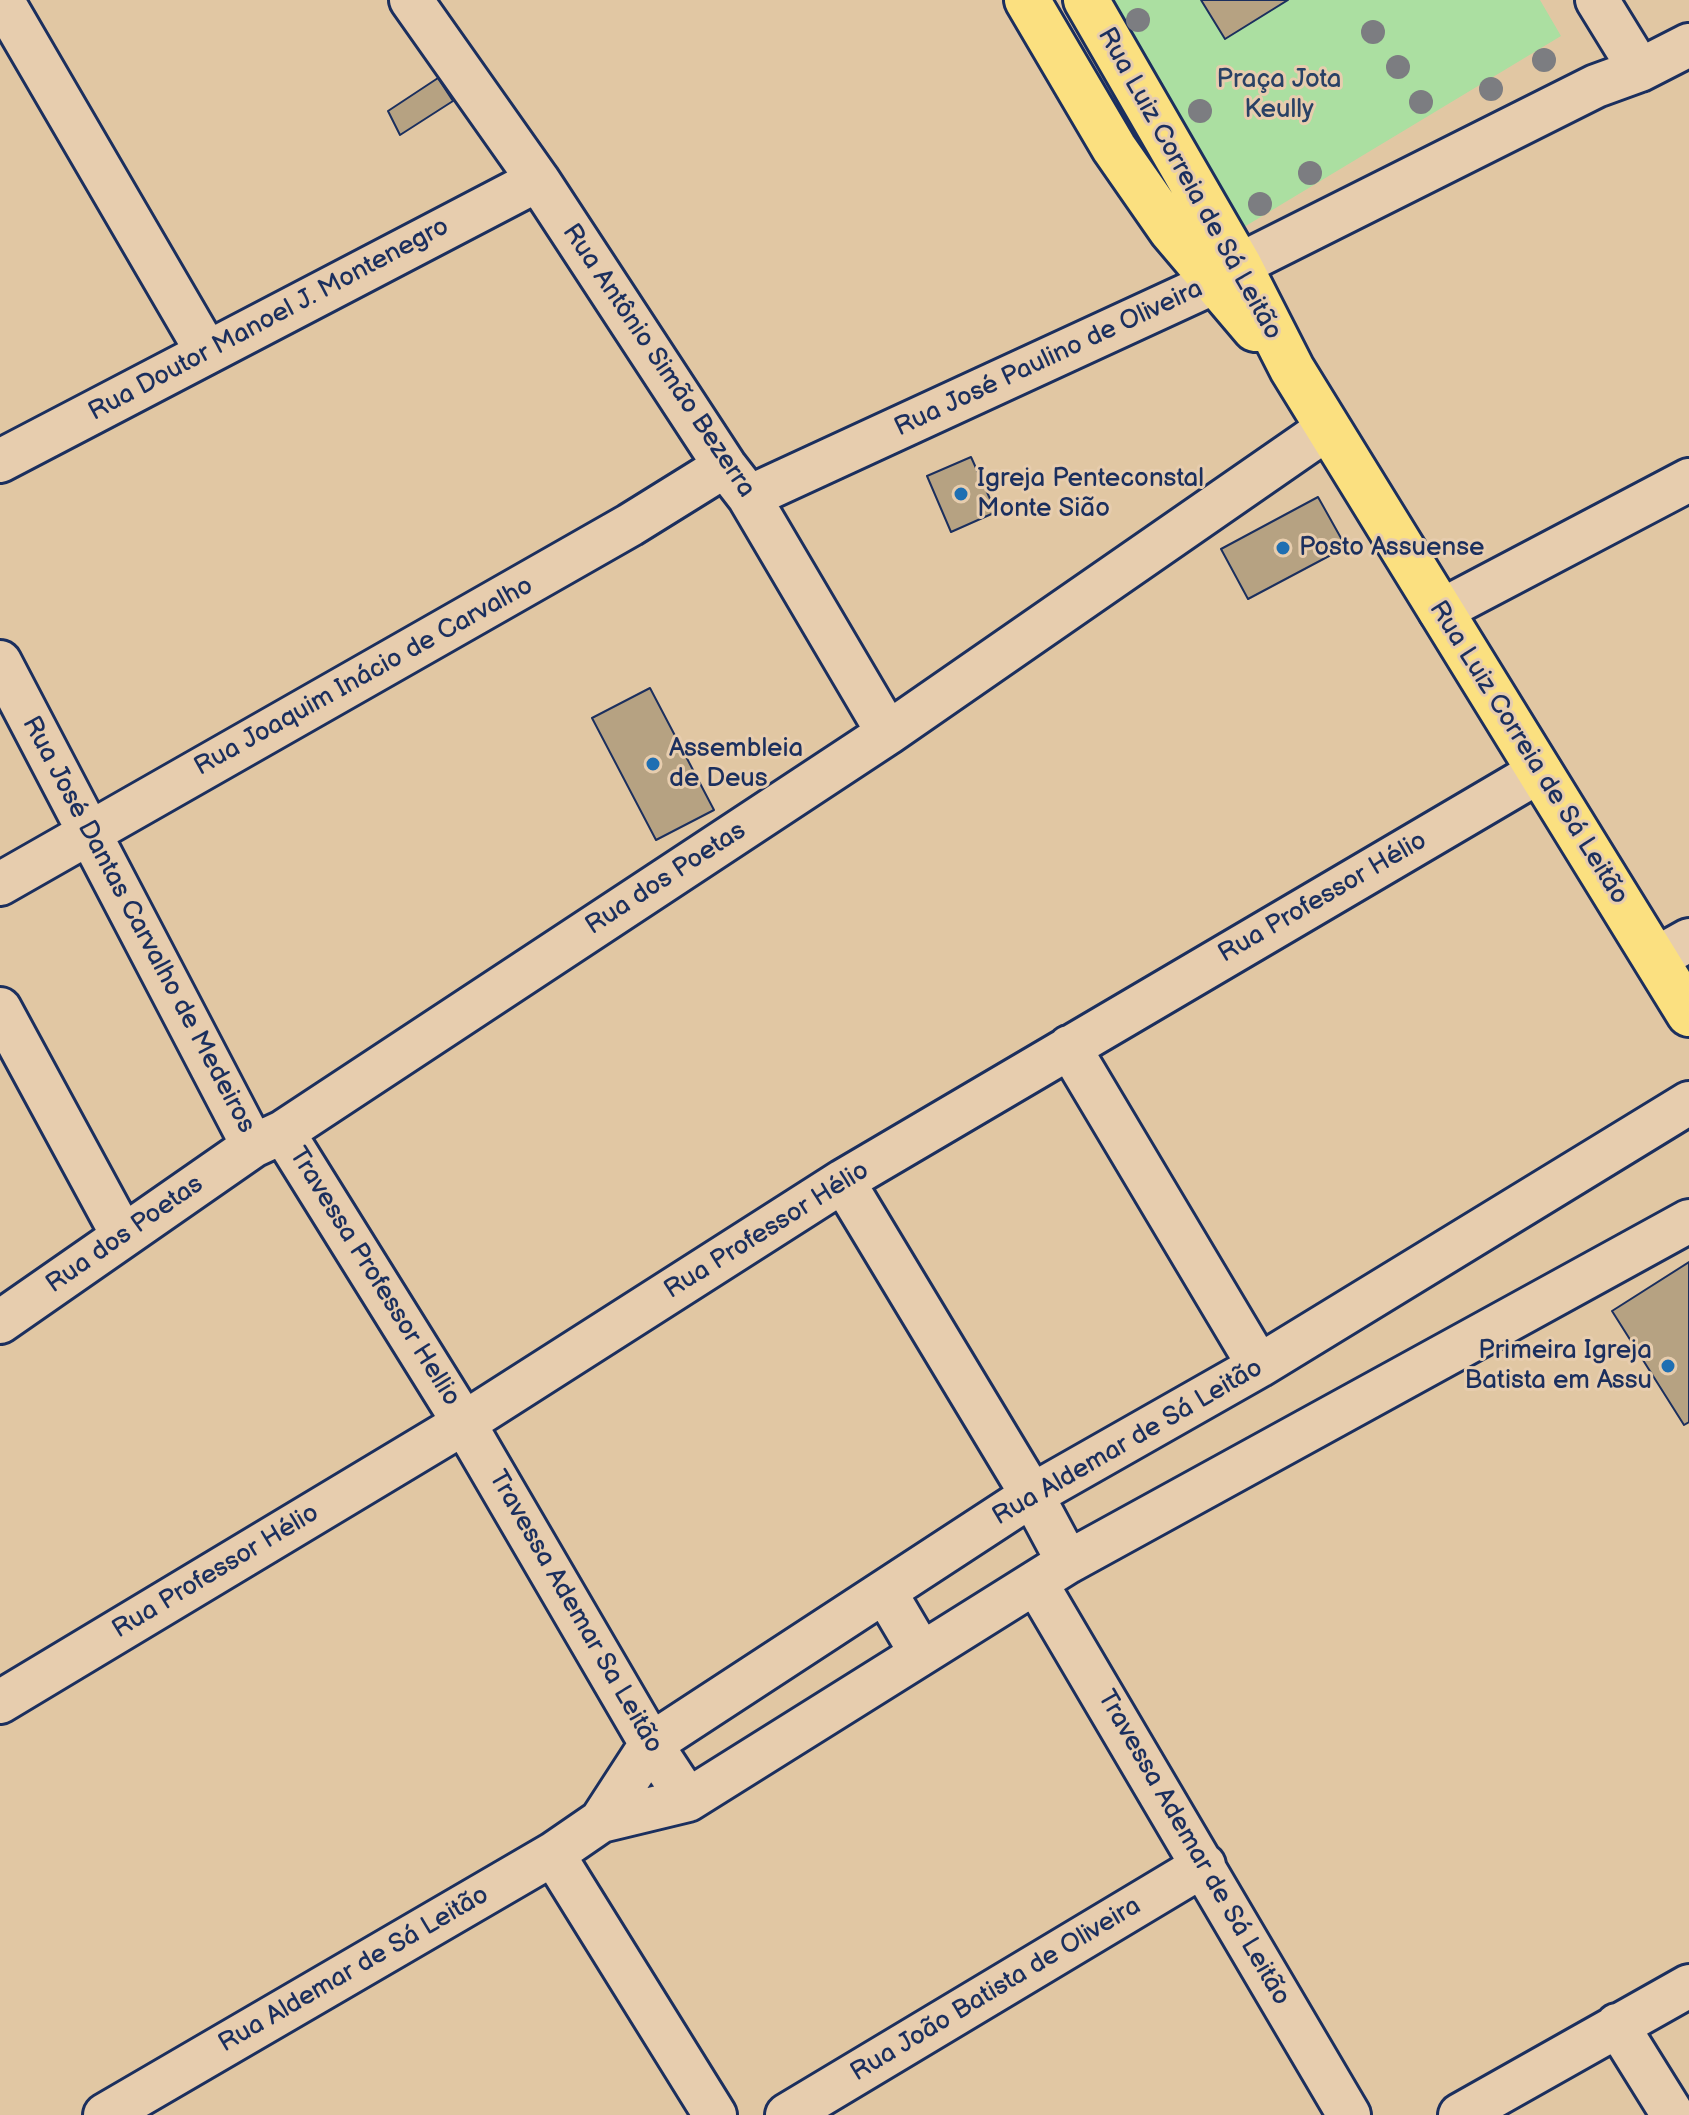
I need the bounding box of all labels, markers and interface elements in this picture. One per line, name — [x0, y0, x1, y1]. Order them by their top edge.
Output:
street label: Rua Luiz Correia de Sá Leitão — [1090, 23, 1288, 345]
park label: Praça Jota Keully — [1217, 64, 1341, 126]
street label: Rua Doutor Manoel J. Montenegro — [84, 211, 454, 429]
street label: Rua Antônio Simão Bezerra — [555, 218, 761, 504]
street label: Rua José Paulino de Oliveira — [890, 274, 1208, 444]
place label: Igreja Penteconstal Monte Sião — [977, 463, 1204, 524]
marker: Igreja Penteconstal Monte Sião — [952, 485, 970, 503]
place label: Posto Assuense — [1299, 532, 1484, 564]
marker: Posto Assuense — [1274, 539, 1292, 557]
street label: Rua Joaquim Inácio de Carvalho — [189, 571, 539, 783]
street label: Rua Luiz Correia de Sá Leitão — [1422, 596, 1634, 910]
street label: Rua José Dantas Carvalho de Medeiros — [15, 711, 261, 1139]
place label: Assembleia de Deus — [669, 733, 803, 794]
marker: Assembleia de Deus — [644, 755, 662, 773]
street label: Rua dos Poetas — [580, 816, 752, 942]
street label: Rua Professor Hélio — [1213, 826, 1433, 970]
street label: Travessa Professor Hellio — [282, 1142, 466, 1412]
street label: Rua Professor Hélio — [659, 1155, 875, 1307]
street label: Rua dos Poetas — [40, 1169, 210, 1301]
place label: Primeira Igreja Batista em Assu — [1465, 1335, 1652, 1396]
street label: Rua Aldemar de Sá Leitão — [987, 1353, 1269, 1533]
marker: Primeira Igreja Batista em Assu — [1659, 1357, 1677, 1375]
street label: Travessa Ademar Sa Leitão — [481, 1465, 669, 1759]
street label: Rua Professor Hélio — [107, 1498, 325, 1646]
street label: Travessa Ademar de Sá Leitão — [1090, 1685, 1296, 2011]
street label: Rua Aldemar de Sá Leitão — [213, 1880, 495, 2060]
street label: Rua João Batista de Oliveira — [845, 1891, 1147, 2089]

